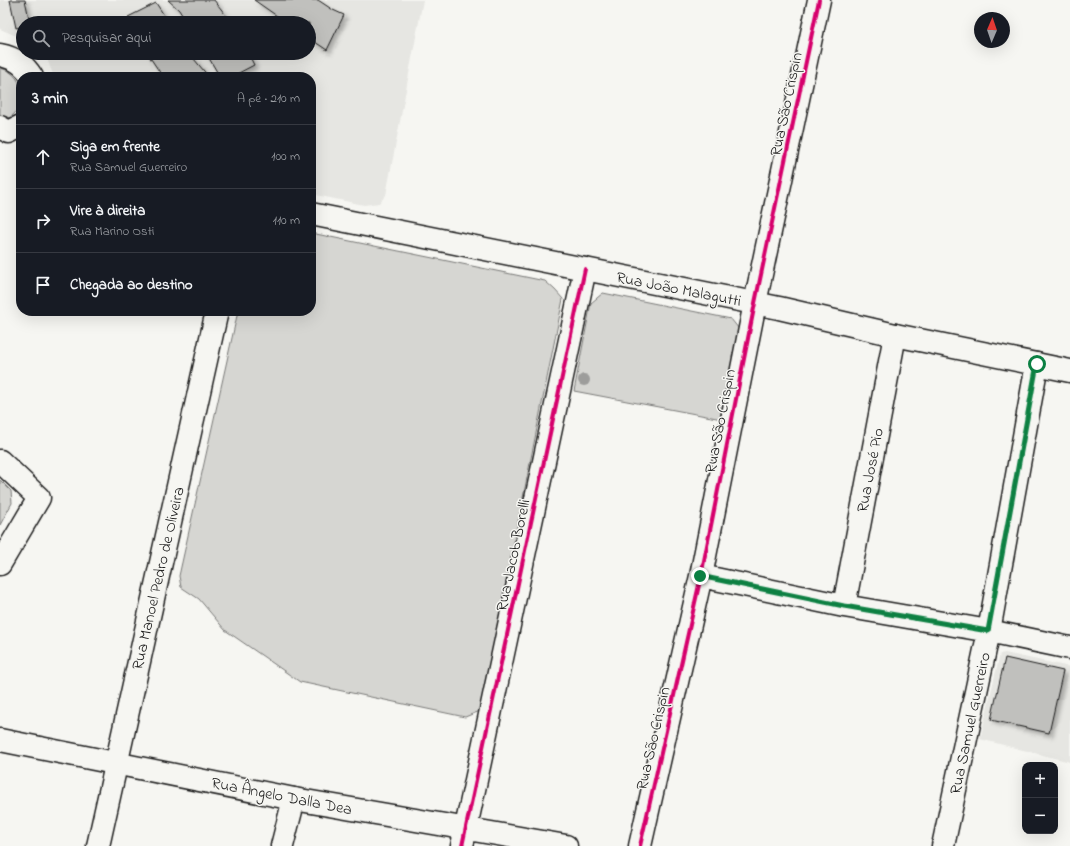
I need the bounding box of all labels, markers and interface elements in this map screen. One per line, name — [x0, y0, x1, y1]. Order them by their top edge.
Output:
north arrow — [974, 12, 1010, 48]
search box — [16, 16, 316, 60]
icon: search — [30, 27, 52, 49]
text: Pesquisar aqui — [62, 27, 151, 49]
street label: Rua São Crispin — [764, 50, 810, 159]
text: 3 min — [32, 86, 68, 111]
text: A pé · 210 m — [237, 89, 300, 108]
text: Siga em frente — [70, 136, 160, 158]
icon: ahead — [32, 146, 54, 168]
text: 100 m — [271, 147, 300, 166]
text: Rua Samuel Guerreiro — [70, 158, 187, 177]
text: Vire à direita — [70, 200, 145, 222]
icon: right — [32, 210, 54, 232]
text: 110 m — [273, 211, 300, 230]
text: Rua Marino Osti — [70, 222, 154, 241]
street label: Rua João Malagutti — [614, 266, 743, 314]
icon: arrive — [32, 274, 54, 296]
text: Chegada ao destino — [70, 274, 193, 296]
route start — [1028, 355, 1046, 373]
street label: Rua São Crispin — [699, 367, 743, 475]
street label: Rua José Pio — [851, 426, 891, 515]
street label: Rua Manoel Pedro de Oliveira — [126, 485, 192, 672]
street label: Rua Jacob Borelli — [490, 497, 538, 614]
route end — [691, 567, 709, 585]
street label: Rua Samuel Guerreiro — [944, 650, 998, 797]
street label: Rua São Crispin — [630, 684, 678, 793]
map controls — [1022, 762, 1058, 834]
button: + — [1022, 762, 1058, 798]
street label: Rua Ângelo Dalla Dea — [209, 772, 354, 822]
button: − — [1022, 798, 1058, 834]

